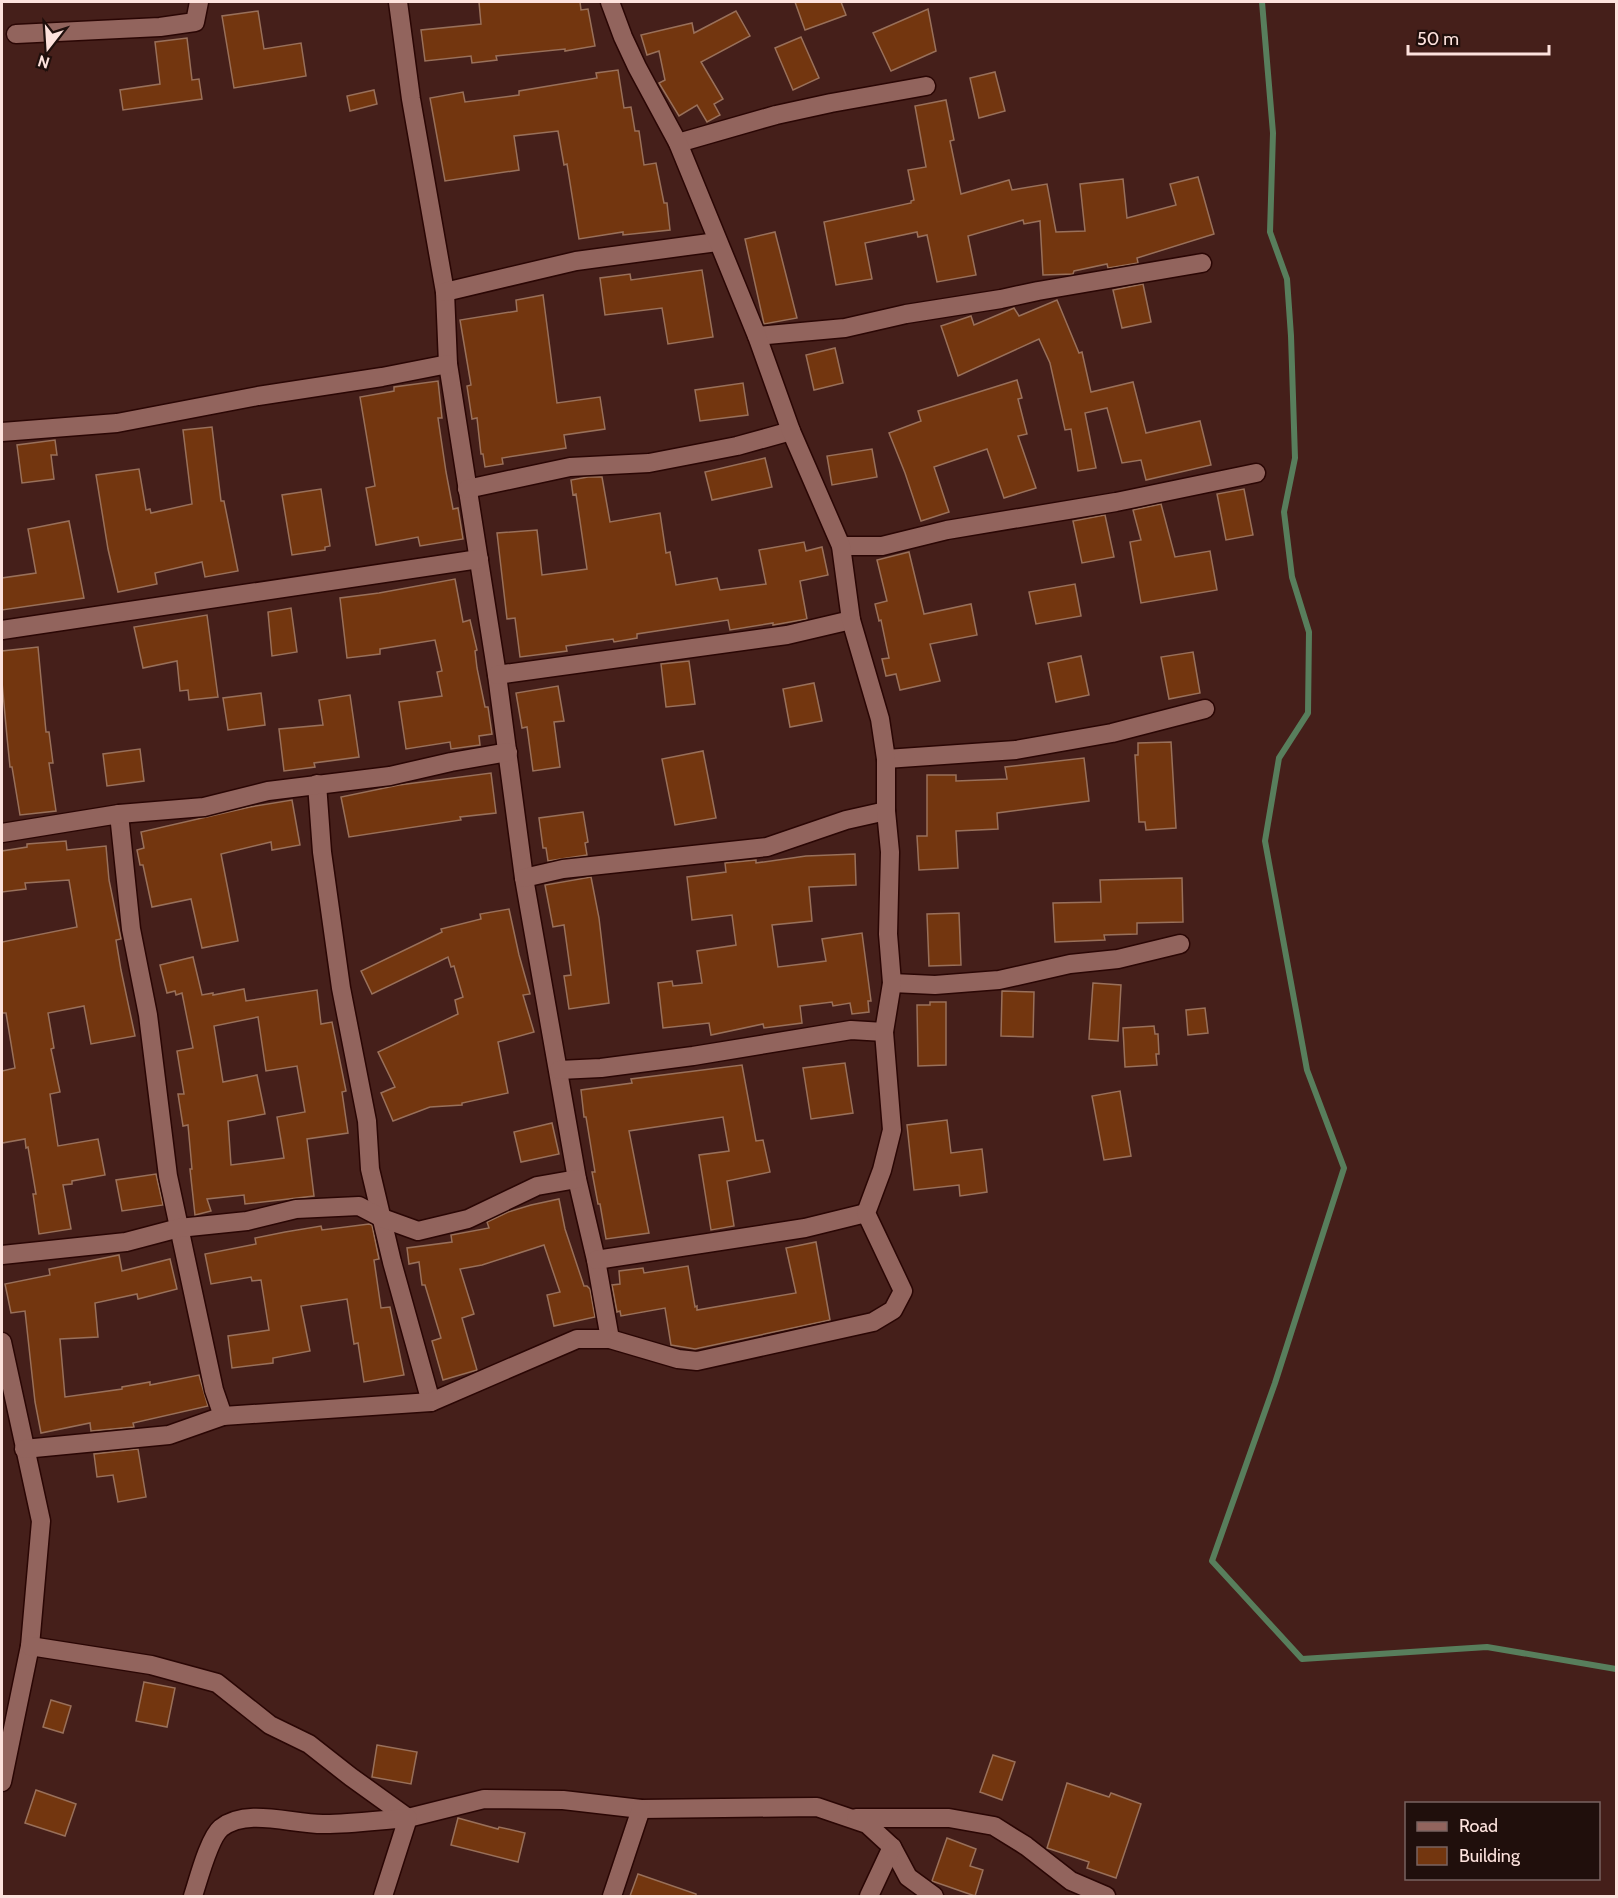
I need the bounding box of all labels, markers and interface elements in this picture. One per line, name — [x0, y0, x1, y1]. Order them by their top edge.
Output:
north arrow — [18, 18, 78, 78]
scale bar — [1408, 18, 1549, 56]
text: 50 m — [1417, 28, 1459, 50]
text: N — [36, 51, 52, 73]
legend — [1405, 1802, 1600, 1880]
text: Road — [1459, 1815, 1498, 1837]
text: Building — [1459, 1845, 1521, 1867]

